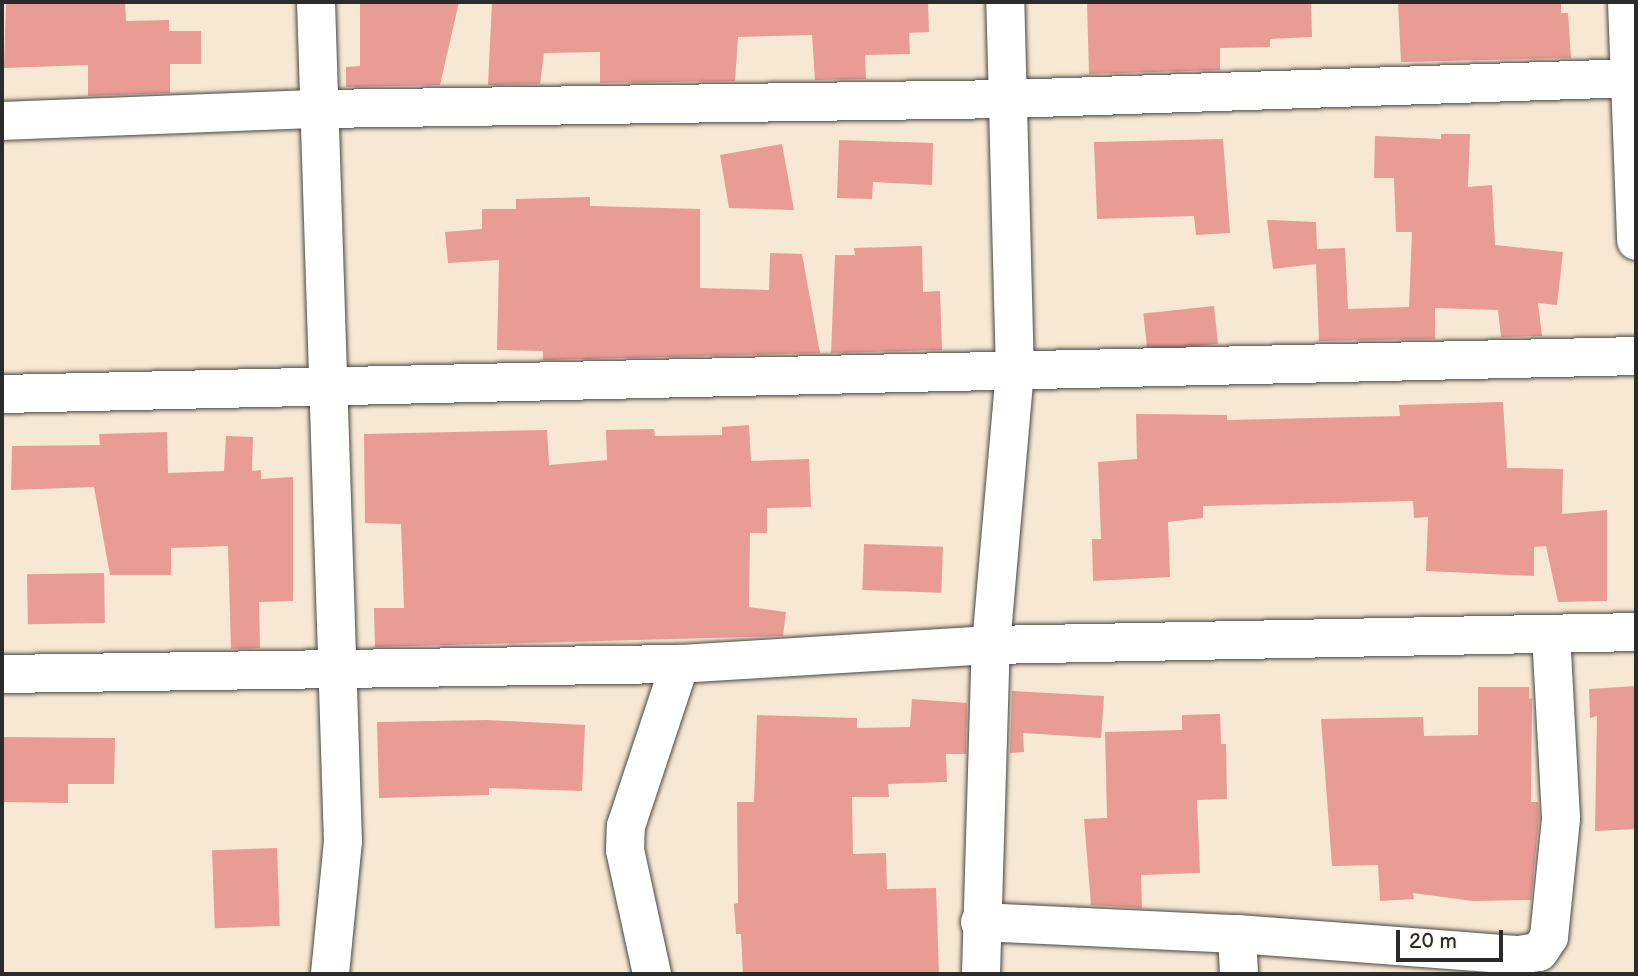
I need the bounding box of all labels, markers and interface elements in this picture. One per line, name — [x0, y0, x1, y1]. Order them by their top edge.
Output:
scale bar — [1400, 916, 1507, 960]
text: 20 m — [1409, 929, 1457, 954]

